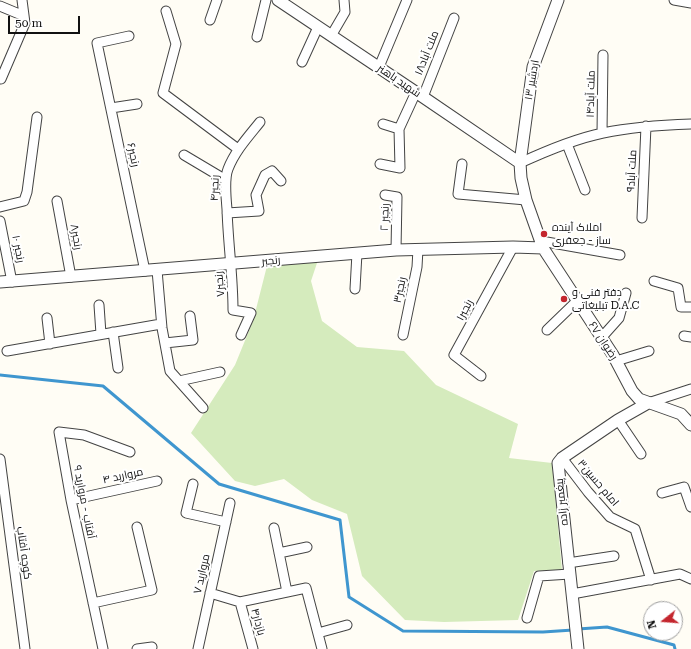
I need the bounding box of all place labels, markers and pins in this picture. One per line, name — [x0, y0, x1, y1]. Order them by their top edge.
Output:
place label: املاک آینده ساز - جعفری — [552, 221, 611, 247]
marker: املاک آینده ساز - جعفری — [539, 229, 549, 239]
place label: دفتر فنی و تبلیغاتی D.A.C — [572, 286, 639, 312]
marker: دفتر فنی و تبلیغاتی D.A.C — [559, 294, 569, 304]

